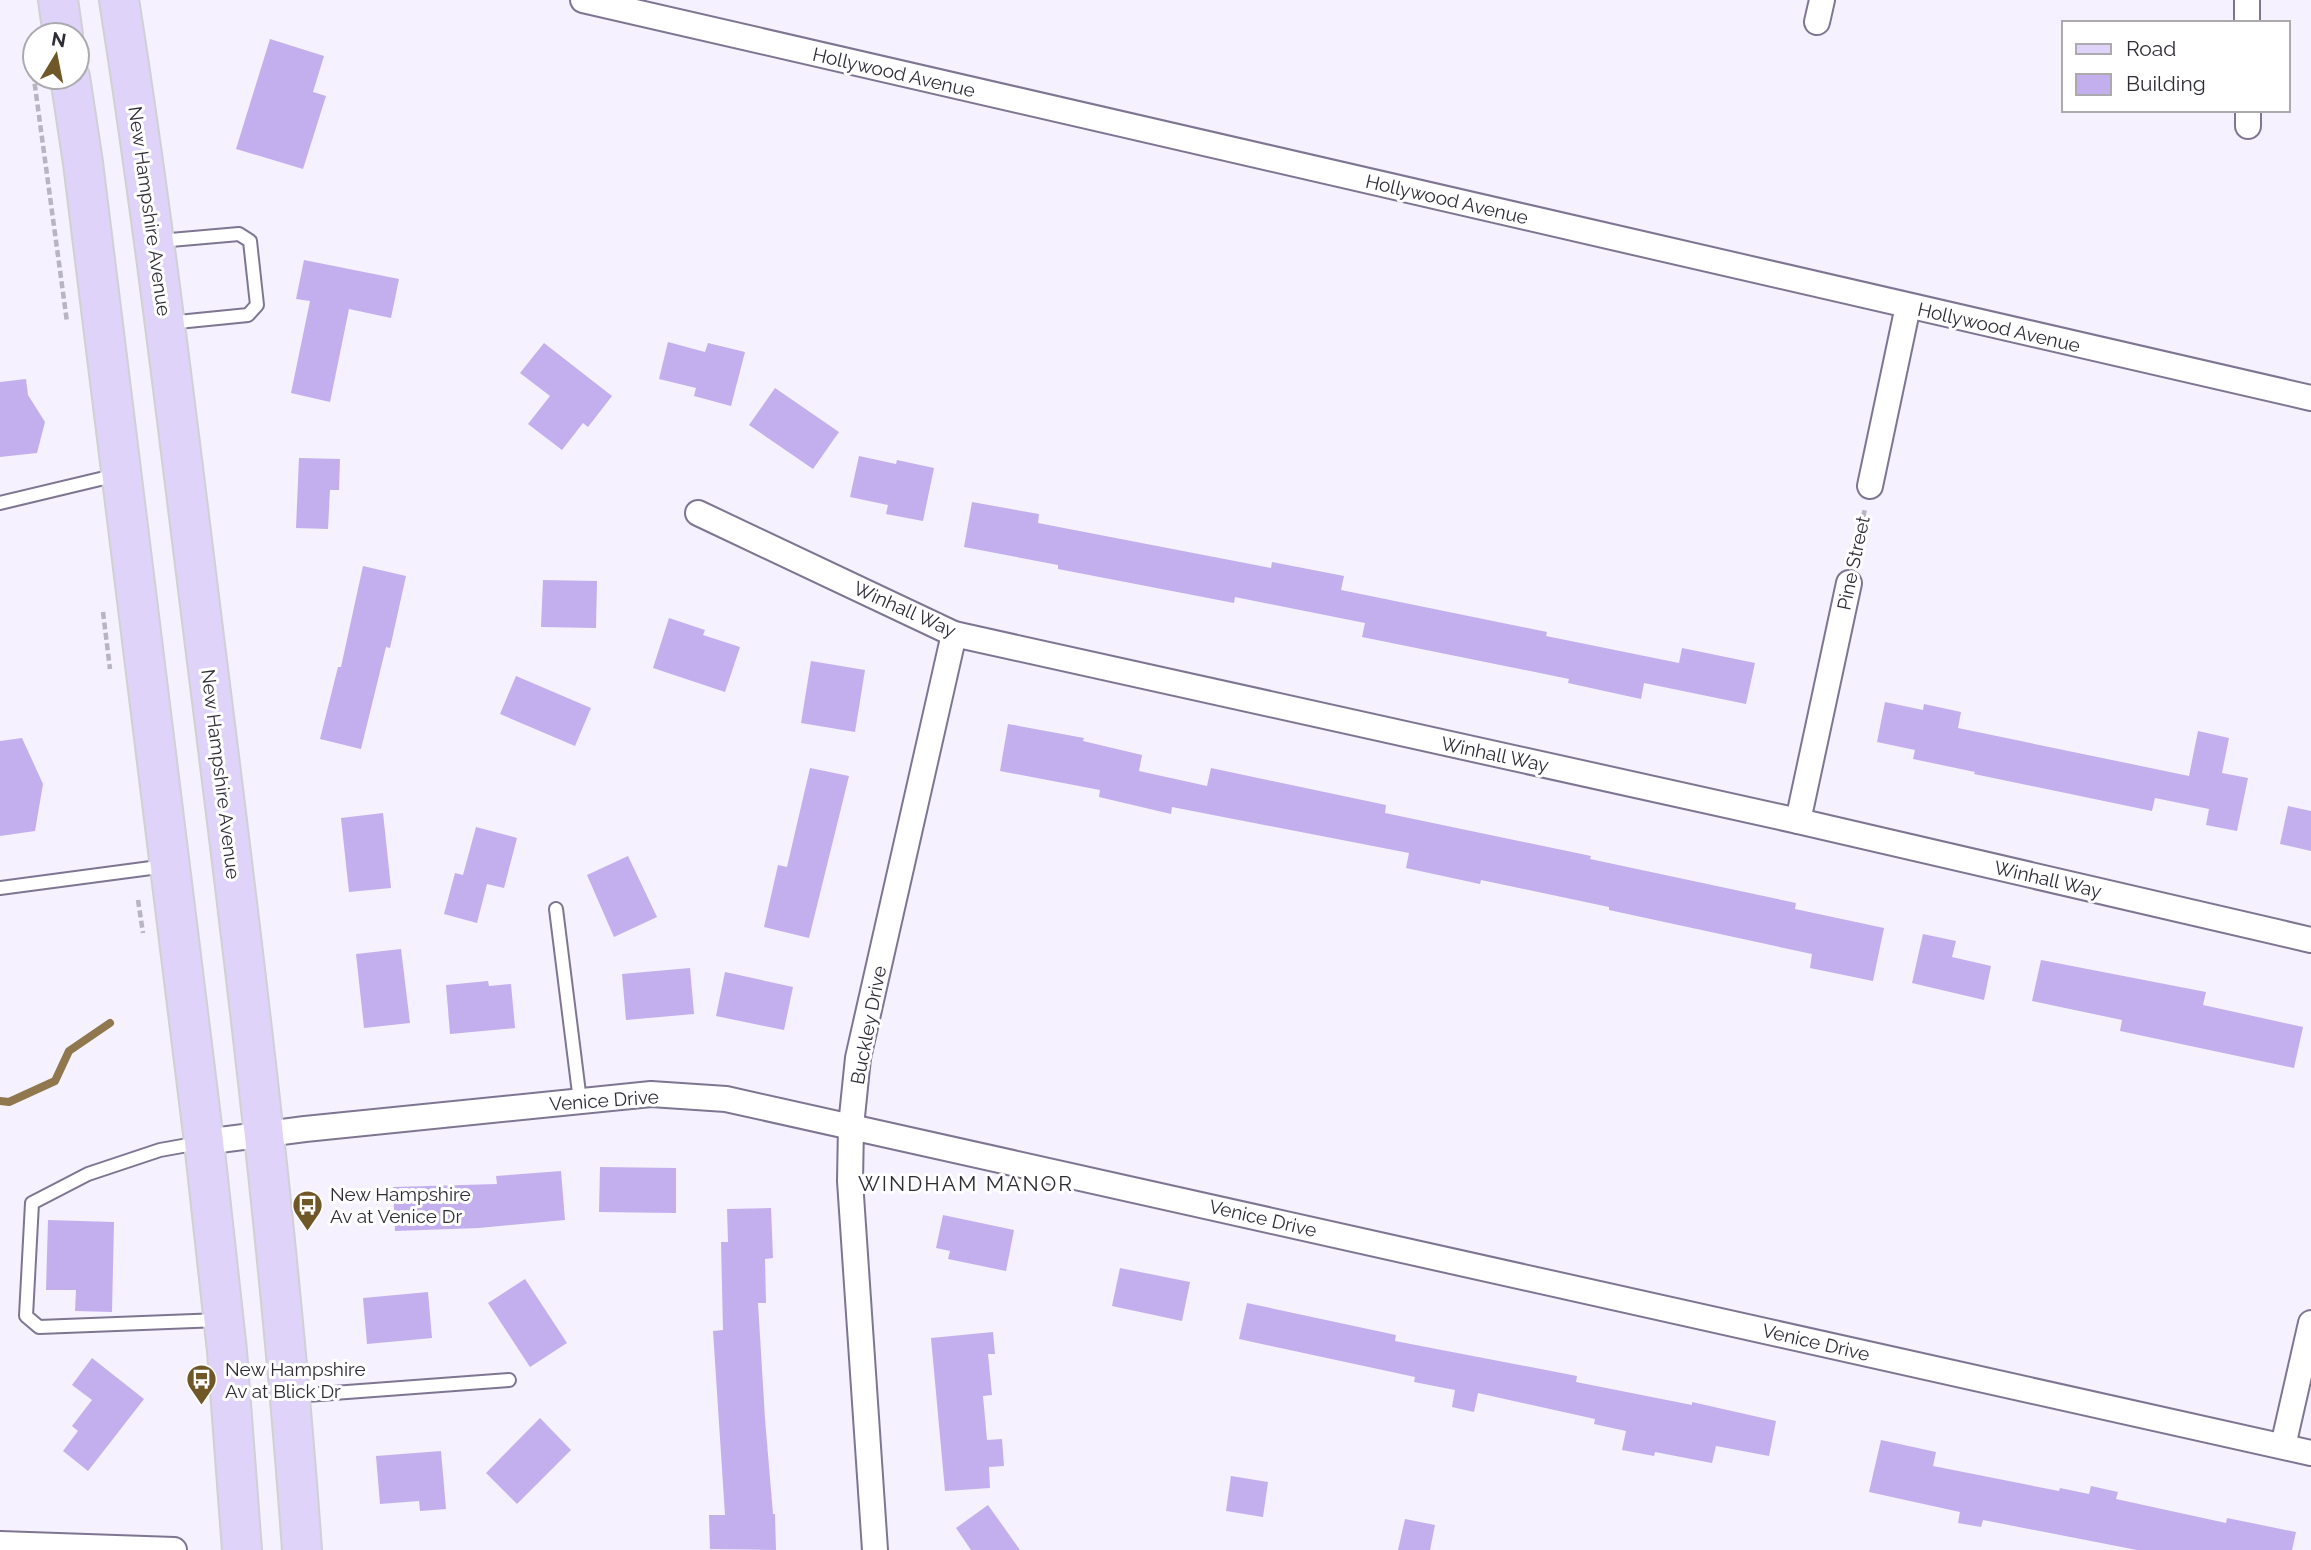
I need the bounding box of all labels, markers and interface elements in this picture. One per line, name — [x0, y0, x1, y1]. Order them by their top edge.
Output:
north arrow — [21, 21, 91, 91]
legend — [2062, 21, 2290, 112]
text: N — [50, 27, 68, 51]
text: Road — [2126, 36, 2176, 61]
street label: Hollywood Avenue — [811, 43, 977, 101]
text: Building — [2126, 71, 2206, 96]
street label: New Hampshire Avenue — [124, 105, 176, 317]
street label: Hollywood Avenue — [1364, 170, 1530, 228]
street label: Hollywood Avenue — [1916, 298, 2082, 356]
street label: Pine Street — [1832, 513, 1874, 612]
street label: Winhall Way — [850, 577, 960, 641]
street label: New Hampshire Avenue — [197, 668, 245, 880]
street label: Winhall Way — [1439, 732, 1551, 776]
street label: Winhall Way — [1992, 856, 2104, 902]
street label: Buckley Drive — [846, 964, 890, 1086]
street label: Venice Drive — [549, 1085, 659, 1115]
district label: WINDHAM MANOR — [858, 1171, 1074, 1196]
place label: New Hampshire Av at Venice Dr — [330, 1183, 471, 1227]
bus stop icon: New Hampshire Av at Venice Dr — [290, 1188, 324, 1232]
street label: Venice Drive — [1207, 1195, 1319, 1241]
street label: Venice Drive — [1760, 1319, 1872, 1365]
place label: New Hampshire Av at Blick Dr — [225, 1358, 366, 1402]
bus stop icon: New Hampshire Av at Blick Dr — [185, 1363, 219, 1407]

